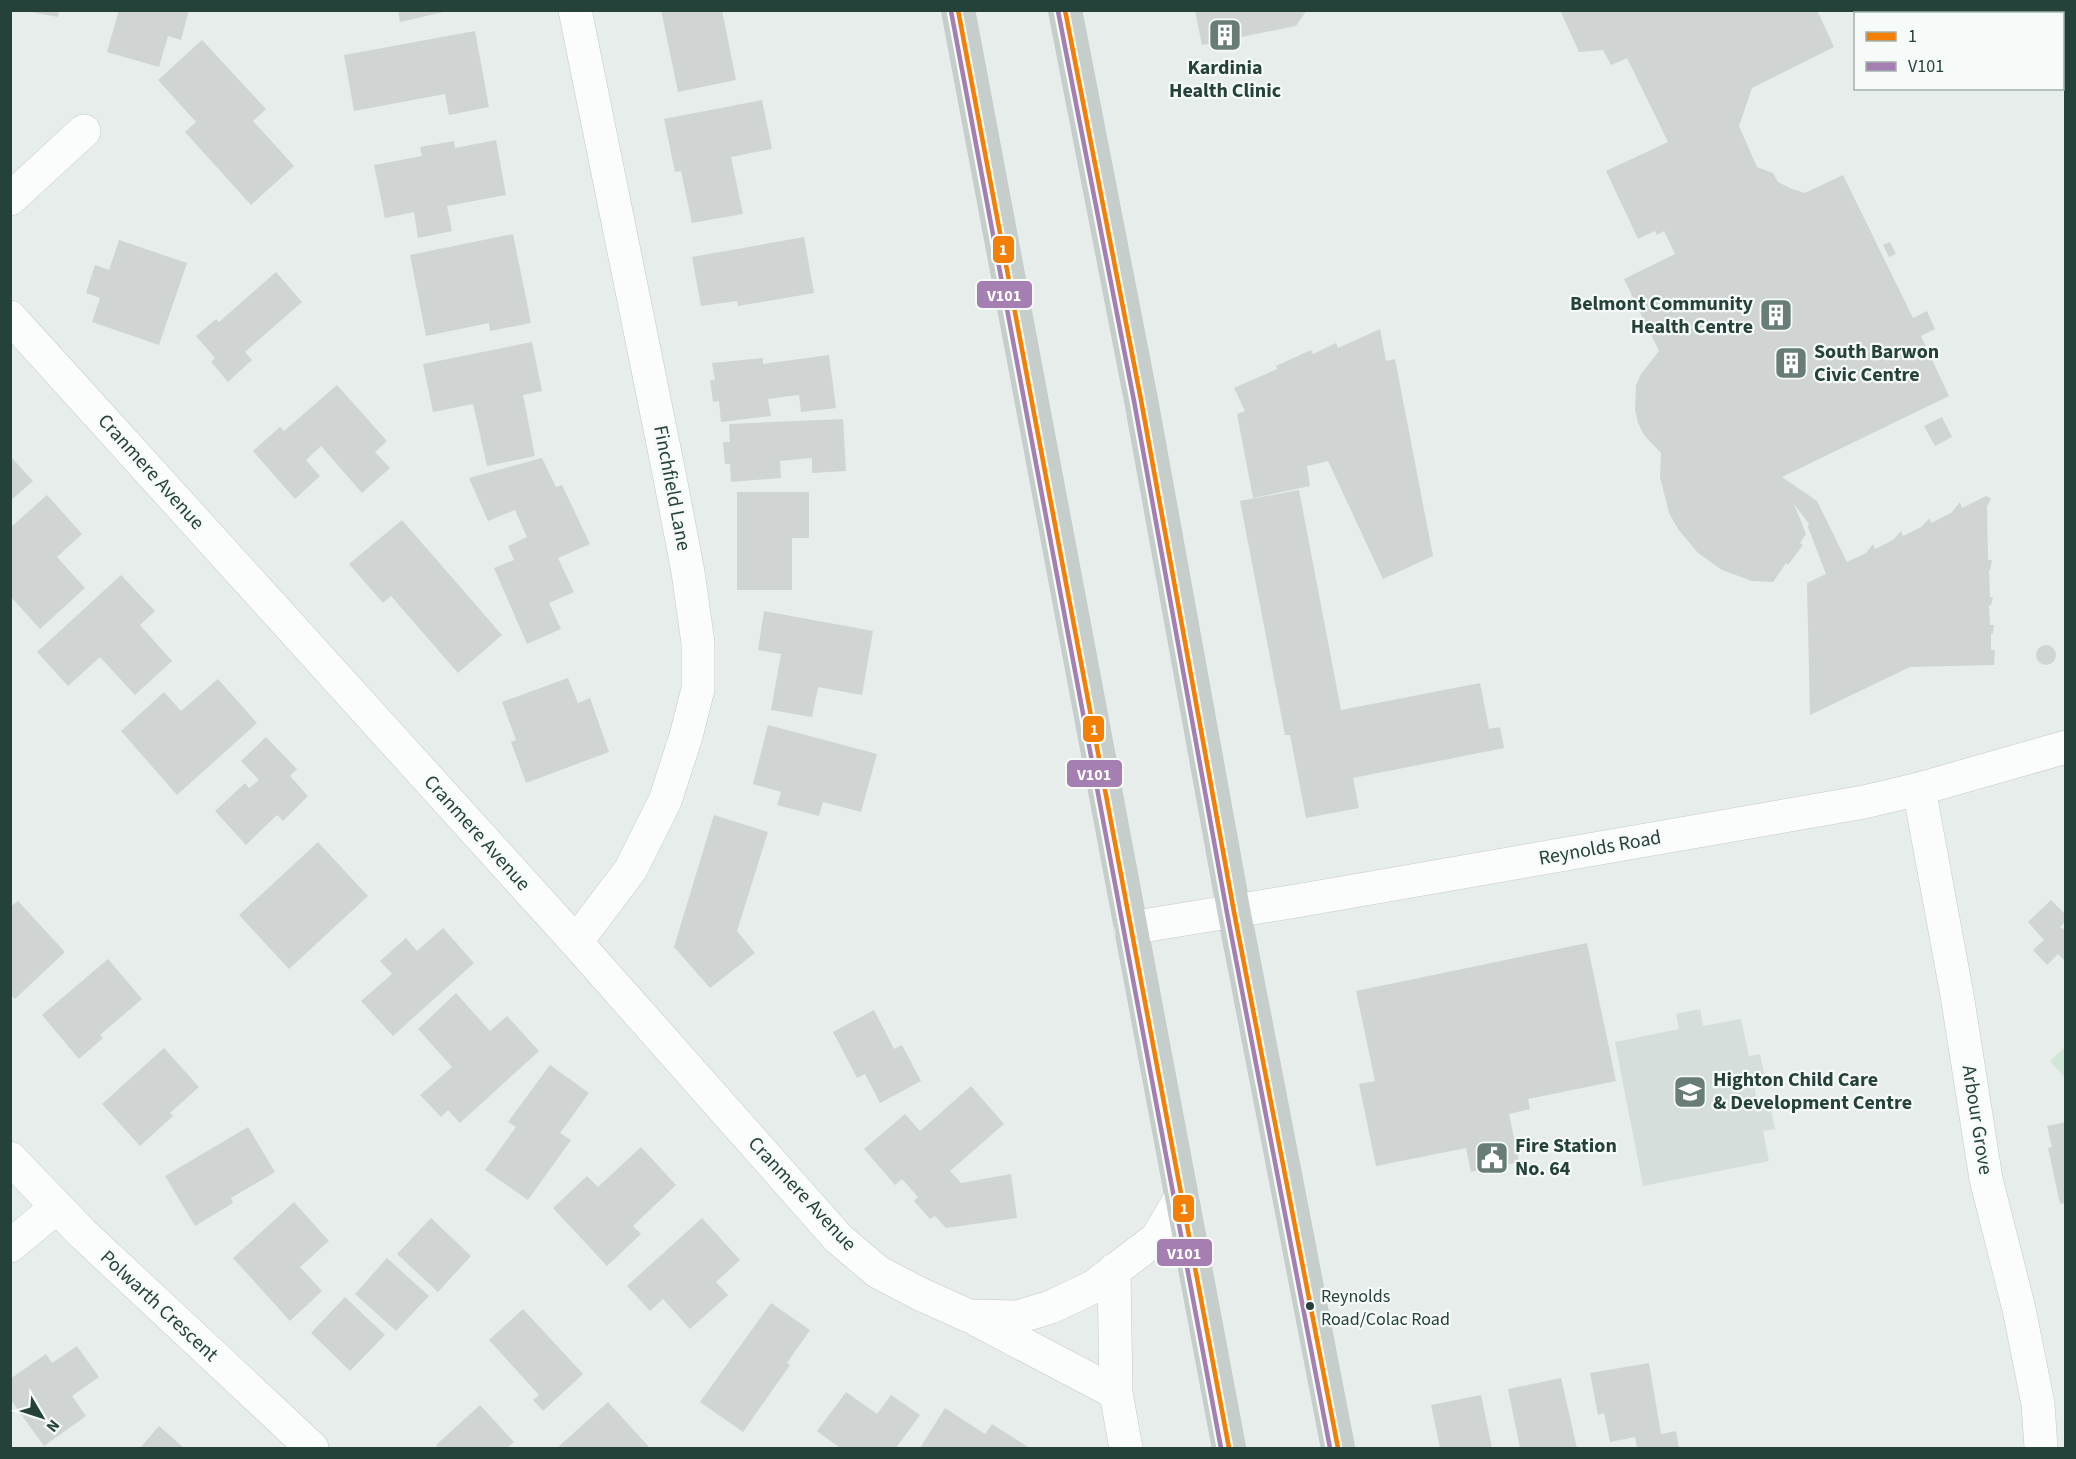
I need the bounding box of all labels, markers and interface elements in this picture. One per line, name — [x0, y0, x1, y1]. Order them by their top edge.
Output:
legend — [1854, 12, 2064, 90]
building icon: Kardinia Health Clinic — [1207, 17, 1243, 53]
text: 1 — [1908, 24, 1917, 49]
place label: Kardinia Health Clinic — [1169, 54, 1281, 105]
text: V101 — [1908, 54, 1944, 79]
line badge: 1 — [992, 235, 1015, 264]
text: 1 — [999, 239, 1007, 261]
line badge: V101 — [976, 280, 1033, 309]
text: V101 — [986, 285, 1021, 307]
place label: Belmont Community Health Centre — [1570, 290, 1754, 341]
building icon: Belmont Community Health Centre — [1758, 297, 1794, 333]
place label: South Barwon Civic Centre — [1814, 338, 1939, 389]
building icon: South Barwon Civic Centre — [1773, 345, 1809, 381]
street label: Cranmere Avenue — [91, 408, 211, 536]
street label: Finchfield Lane — [646, 423, 698, 553]
line badge: 1 — [1082, 715, 1105, 743]
text: 1 — [1090, 719, 1098, 741]
line badge: V101 — [1066, 759, 1123, 788]
text: V101 — [1076, 764, 1111, 786]
street label: Cranmere Avenue — [417, 769, 537, 897]
street label: Reynolds Road — [1537, 823, 1663, 873]
street label: Arbour Grove — [1955, 1063, 1999, 1177]
place label: Highton Child Care & Development Centre — [1713, 1066, 1912, 1117]
school or university icon: Highton Child Care & Development Centre — [1672, 1074, 1708, 1110]
street label: Cranmere Avenue — [741, 1130, 863, 1258]
place label: Fire Station No. 64 — [1515, 1132, 1617, 1183]
public building icon: Fire Station No. 64 — [1474, 1140, 1510, 1176]
line badge: 1 — [1172, 1194, 1195, 1223]
text: 1 — [1180, 1198, 1188, 1220]
line badge: V101 — [1156, 1238, 1213, 1267]
text: V101 — [1166, 1243, 1201, 1265]
street label: Polwarth Crescent — [94, 1244, 224, 1368]
place label: Reynolds Road/Colac Road — [1321, 1284, 1450, 1332]
marker: Reynolds Road/Colac Road — [1304, 1300, 1316, 1312]
north arrow — [12, 1387, 72, 1447]
text: N — [41, 1415, 65, 1437]

